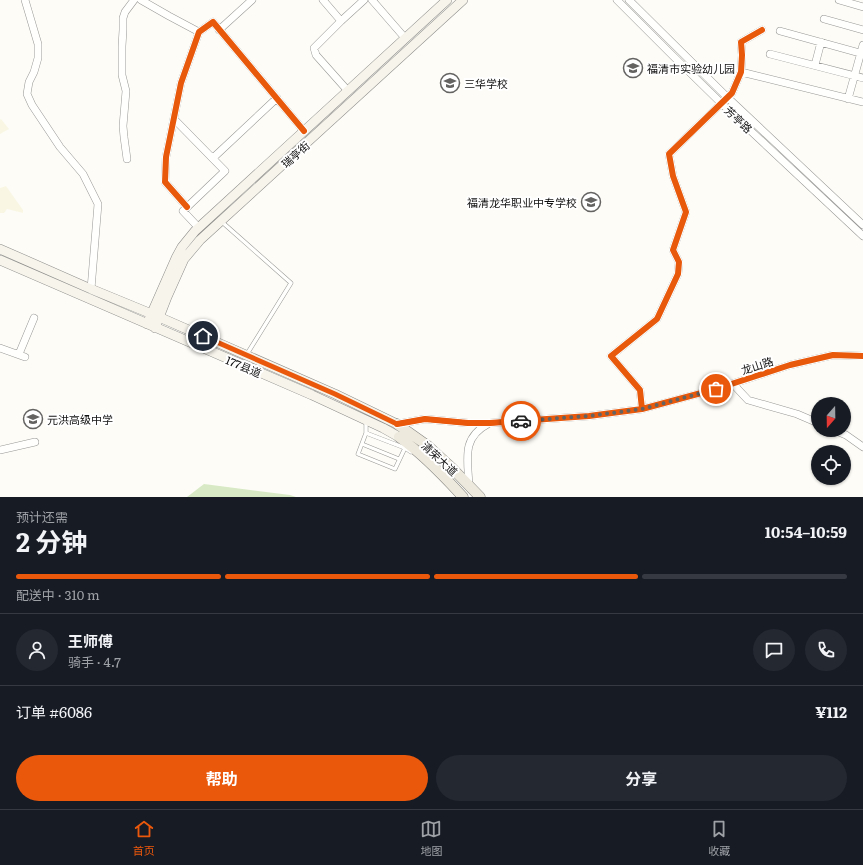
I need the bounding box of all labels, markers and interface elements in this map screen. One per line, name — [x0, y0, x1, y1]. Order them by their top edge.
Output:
school or university icon: 福清市实验幼儿园 — [622, 57, 644, 79]
place label: 福清市实验幼儿园 — [647, 60, 735, 76]
school or university icon: 三华学校 — [439, 72, 461, 94]
place label: 三华学校 — [464, 75, 508, 91]
street label: 芳亭路 — [721, 102, 757, 136]
street label: 瑞亭街 — [277, 137, 313, 171]
school or university icon: 福清龙华职业中专学校 — [580, 191, 602, 213]
place label: 福清龙华职业中专学校 — [467, 194, 577, 210]
pin — [186, 319, 220, 353]
icon: home — [192, 325, 214, 347]
street label: 177县道 — [224, 351, 264, 381]
street label: 龙山路 — [739, 352, 775, 378]
pin — [699, 372, 733, 406]
icon: bag — [705, 378, 727, 400]
north arrow — [811, 397, 851, 437]
map controls — [811, 397, 851, 485]
courier — [501, 401, 541, 441]
school or university icon: 元洪高级中学 — [22, 408, 44, 430]
icon: car — [510, 410, 532, 432]
place label: 元洪高级中学 — [47, 411, 113, 427]
street label: 清荣大道 — [418, 437, 462, 479]
button: locate — [811, 445, 851, 485]
text: 预计还需 — [16, 507, 68, 526]
text: 10:54–10:59 — [765, 520, 847, 543]
text: 2 分钟 — [16, 521, 87, 560]
text: 配送中 · 310 m — [16, 585, 100, 604]
button: person — [16, 629, 58, 671]
text: 王师傅 — [68, 629, 113, 652]
button: chat — [753, 629, 795, 671]
button: phone — [805, 629, 847, 671]
text: 骑手 · 4.7 — [68, 652, 121, 671]
text: 订单 #6086 — [16, 700, 92, 723]
text: ¥112 — [815, 700, 847, 723]
button: 帮助 — [16, 755, 428, 801]
button: 分享 — [436, 755, 847, 801]
tab: 首页 — [133, 818, 155, 858]
tab: 地图 — [420, 818, 442, 858]
tab: 收藏 — [708, 818, 730, 858]

